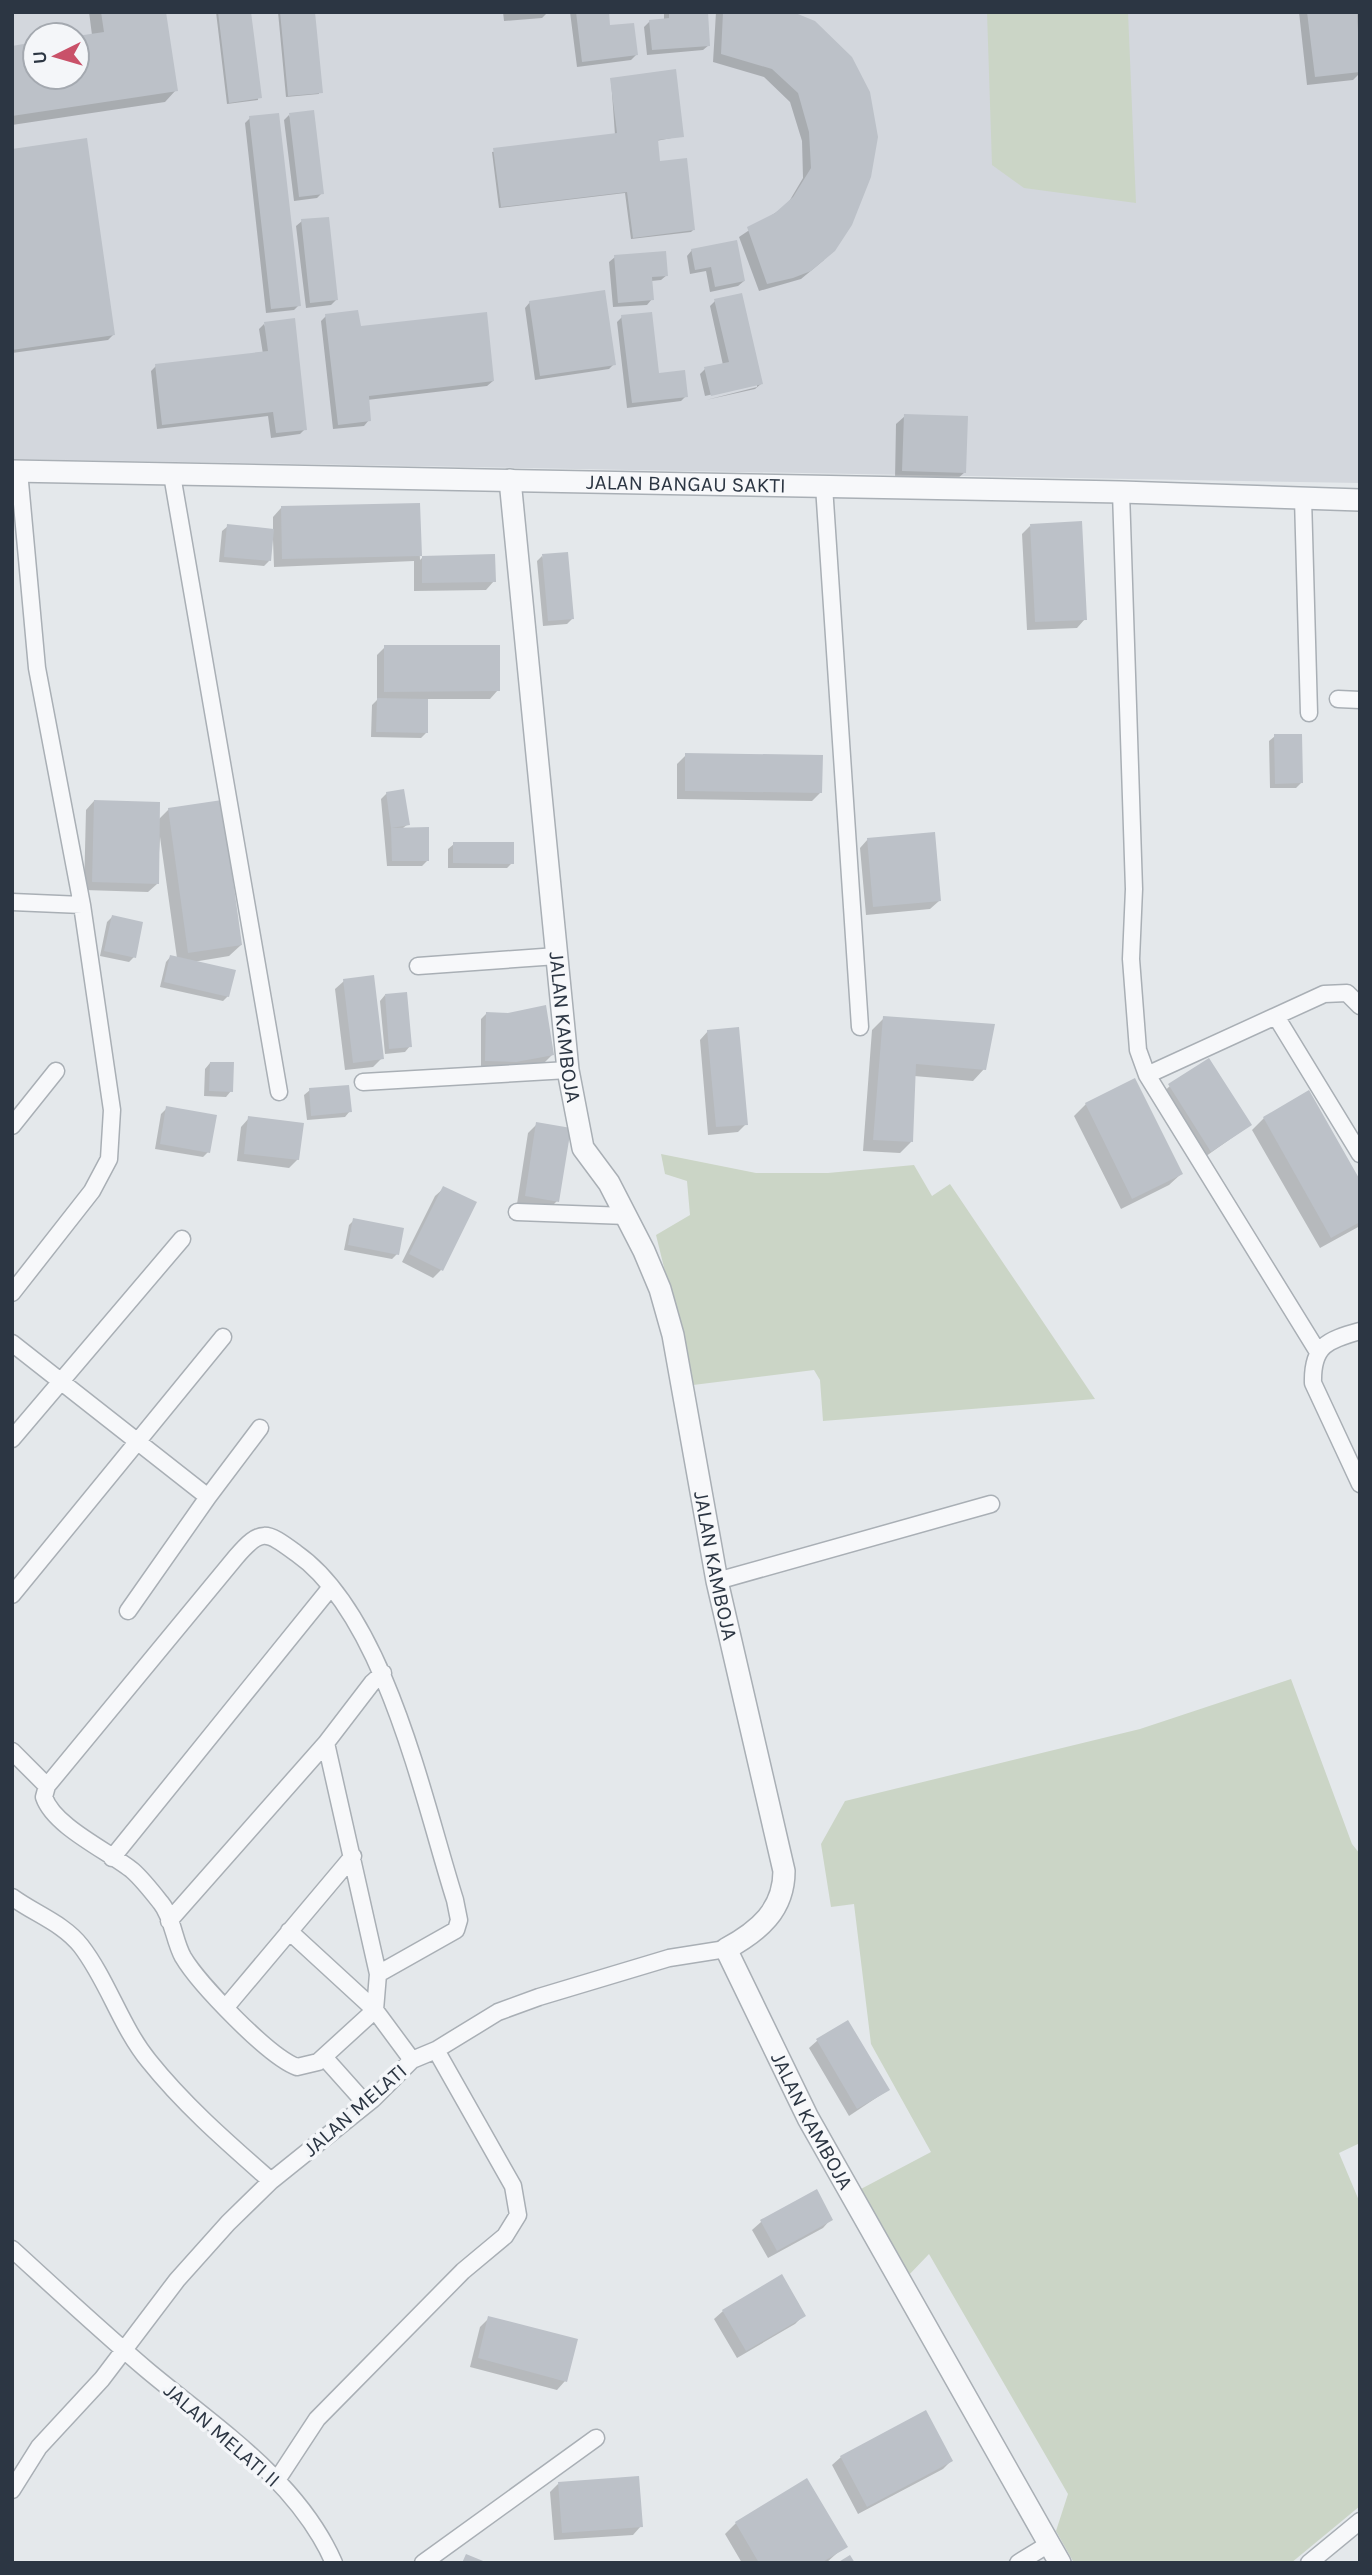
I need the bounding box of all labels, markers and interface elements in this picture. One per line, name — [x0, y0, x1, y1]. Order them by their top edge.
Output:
north arrow — [21, 21, 91, 91]
text: U — [29, 50, 52, 65]
street label: JALAN BANGAU SAKTI — [586, 470, 786, 498]
street label: JALAN KAMBOJA — [544, 951, 586, 1105]
street label: JALAN KAMBOJA — [689, 1489, 742, 1643]
street label: JALAN KAMBOJA — [766, 2048, 858, 2194]
street label: JALAN MELATI — [299, 2059, 411, 2161]
street label: JALAN MELATI II — [159, 2378, 285, 2492]

